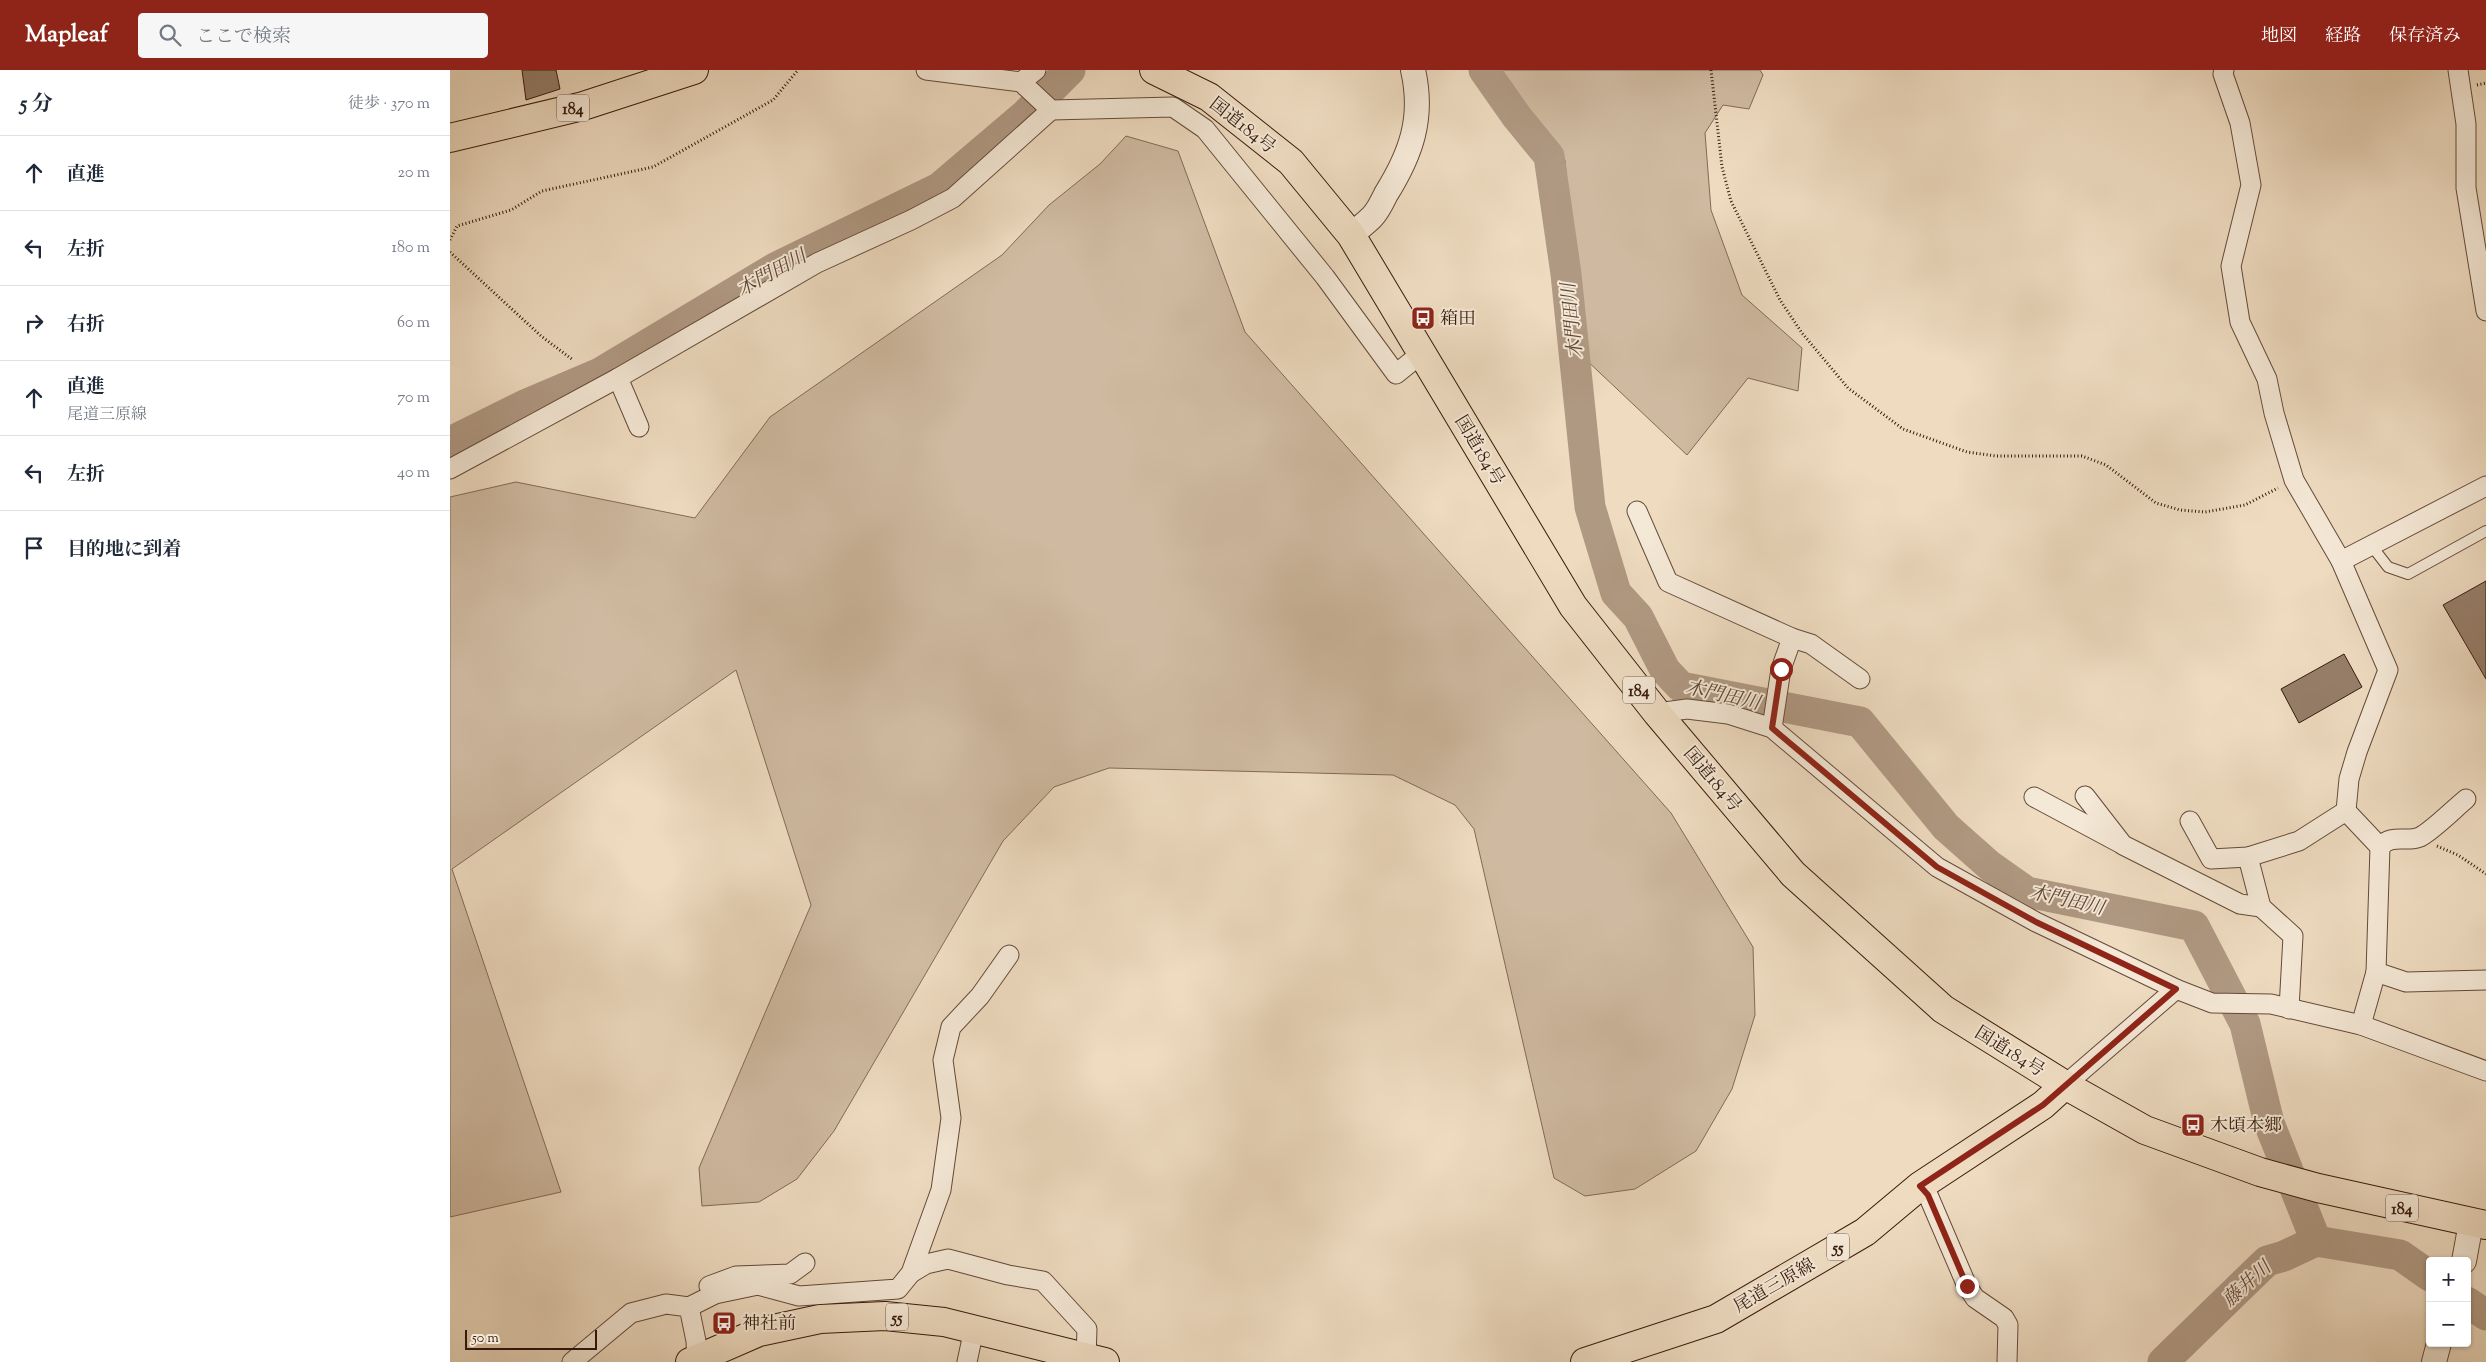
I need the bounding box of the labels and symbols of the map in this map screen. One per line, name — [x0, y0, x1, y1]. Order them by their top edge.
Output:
street label: 国道184号 — [1203, 92, 1281, 161]
road number: 184 — [557, 94, 589, 122]
water label: 木門田川 — [732, 243, 814, 304]
water label: 木門田川 — [1556, 280, 1591, 360]
bus stop icon: 箱田 — [1410, 305, 1436, 331]
place label: 箱田 — [1440, 307, 1476, 333]
street label: 国道184号 — [1447, 411, 1510, 491]
route start — [1770, 658, 1793, 681]
water label: 木門田川 — [1682, 675, 1764, 719]
road number: 184 — [1623, 676, 1655, 704]
street label: 国道184号 — [1676, 742, 1747, 819]
water label: 木門田川 — [2026, 880, 2108, 924]
street label: 国道184号 — [1969, 1021, 2049, 1084]
bus stop icon: 木頃本郷 — [2180, 1112, 2206, 1138]
place label: 木頃本郷 — [2210, 1114, 2282, 1140]
road number: 184 — [2386, 1194, 2418, 1222]
road number: 55 — [1827, 1234, 1849, 1260]
street label: 尾道三原線 — [1730, 1253, 1820, 1320]
water label: 藤井川 — [2217, 1254, 2279, 1314]
route end — [1956, 1275, 1979, 1298]
road number: 55 — [886, 1304, 908, 1330]
bus stop icon: 神社前 — [711, 1310, 737, 1336]
place label: 神社前 — [742, 1312, 796, 1338]
scale bar — [465, 1327, 598, 1350]

